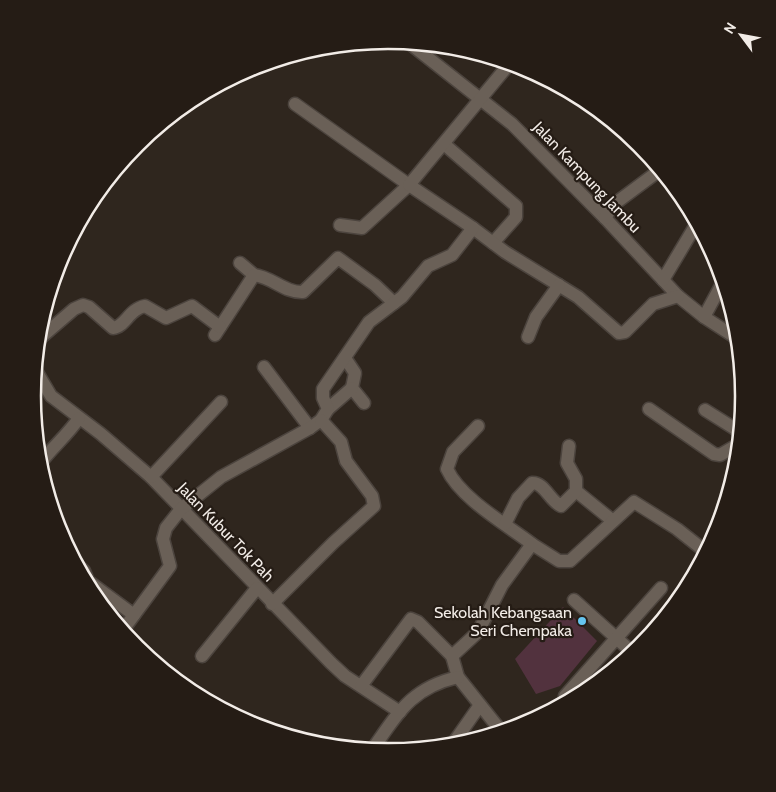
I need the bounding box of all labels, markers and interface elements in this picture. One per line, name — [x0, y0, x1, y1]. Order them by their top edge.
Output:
north arrow — [716, 10, 766, 60]
text: N — [720, 19, 740, 37]
street label: Jalan Kampung Jambu — [528, 117, 645, 236]
street label: Jalan Kubur Tok Pah — [173, 478, 278, 586]
place label: Sekolah Kebangsaan Seri Chempaka — [434, 603, 572, 640]
marker: Sekolah Kebangsaan Seri Chempaka — [576, 615, 588, 627]

